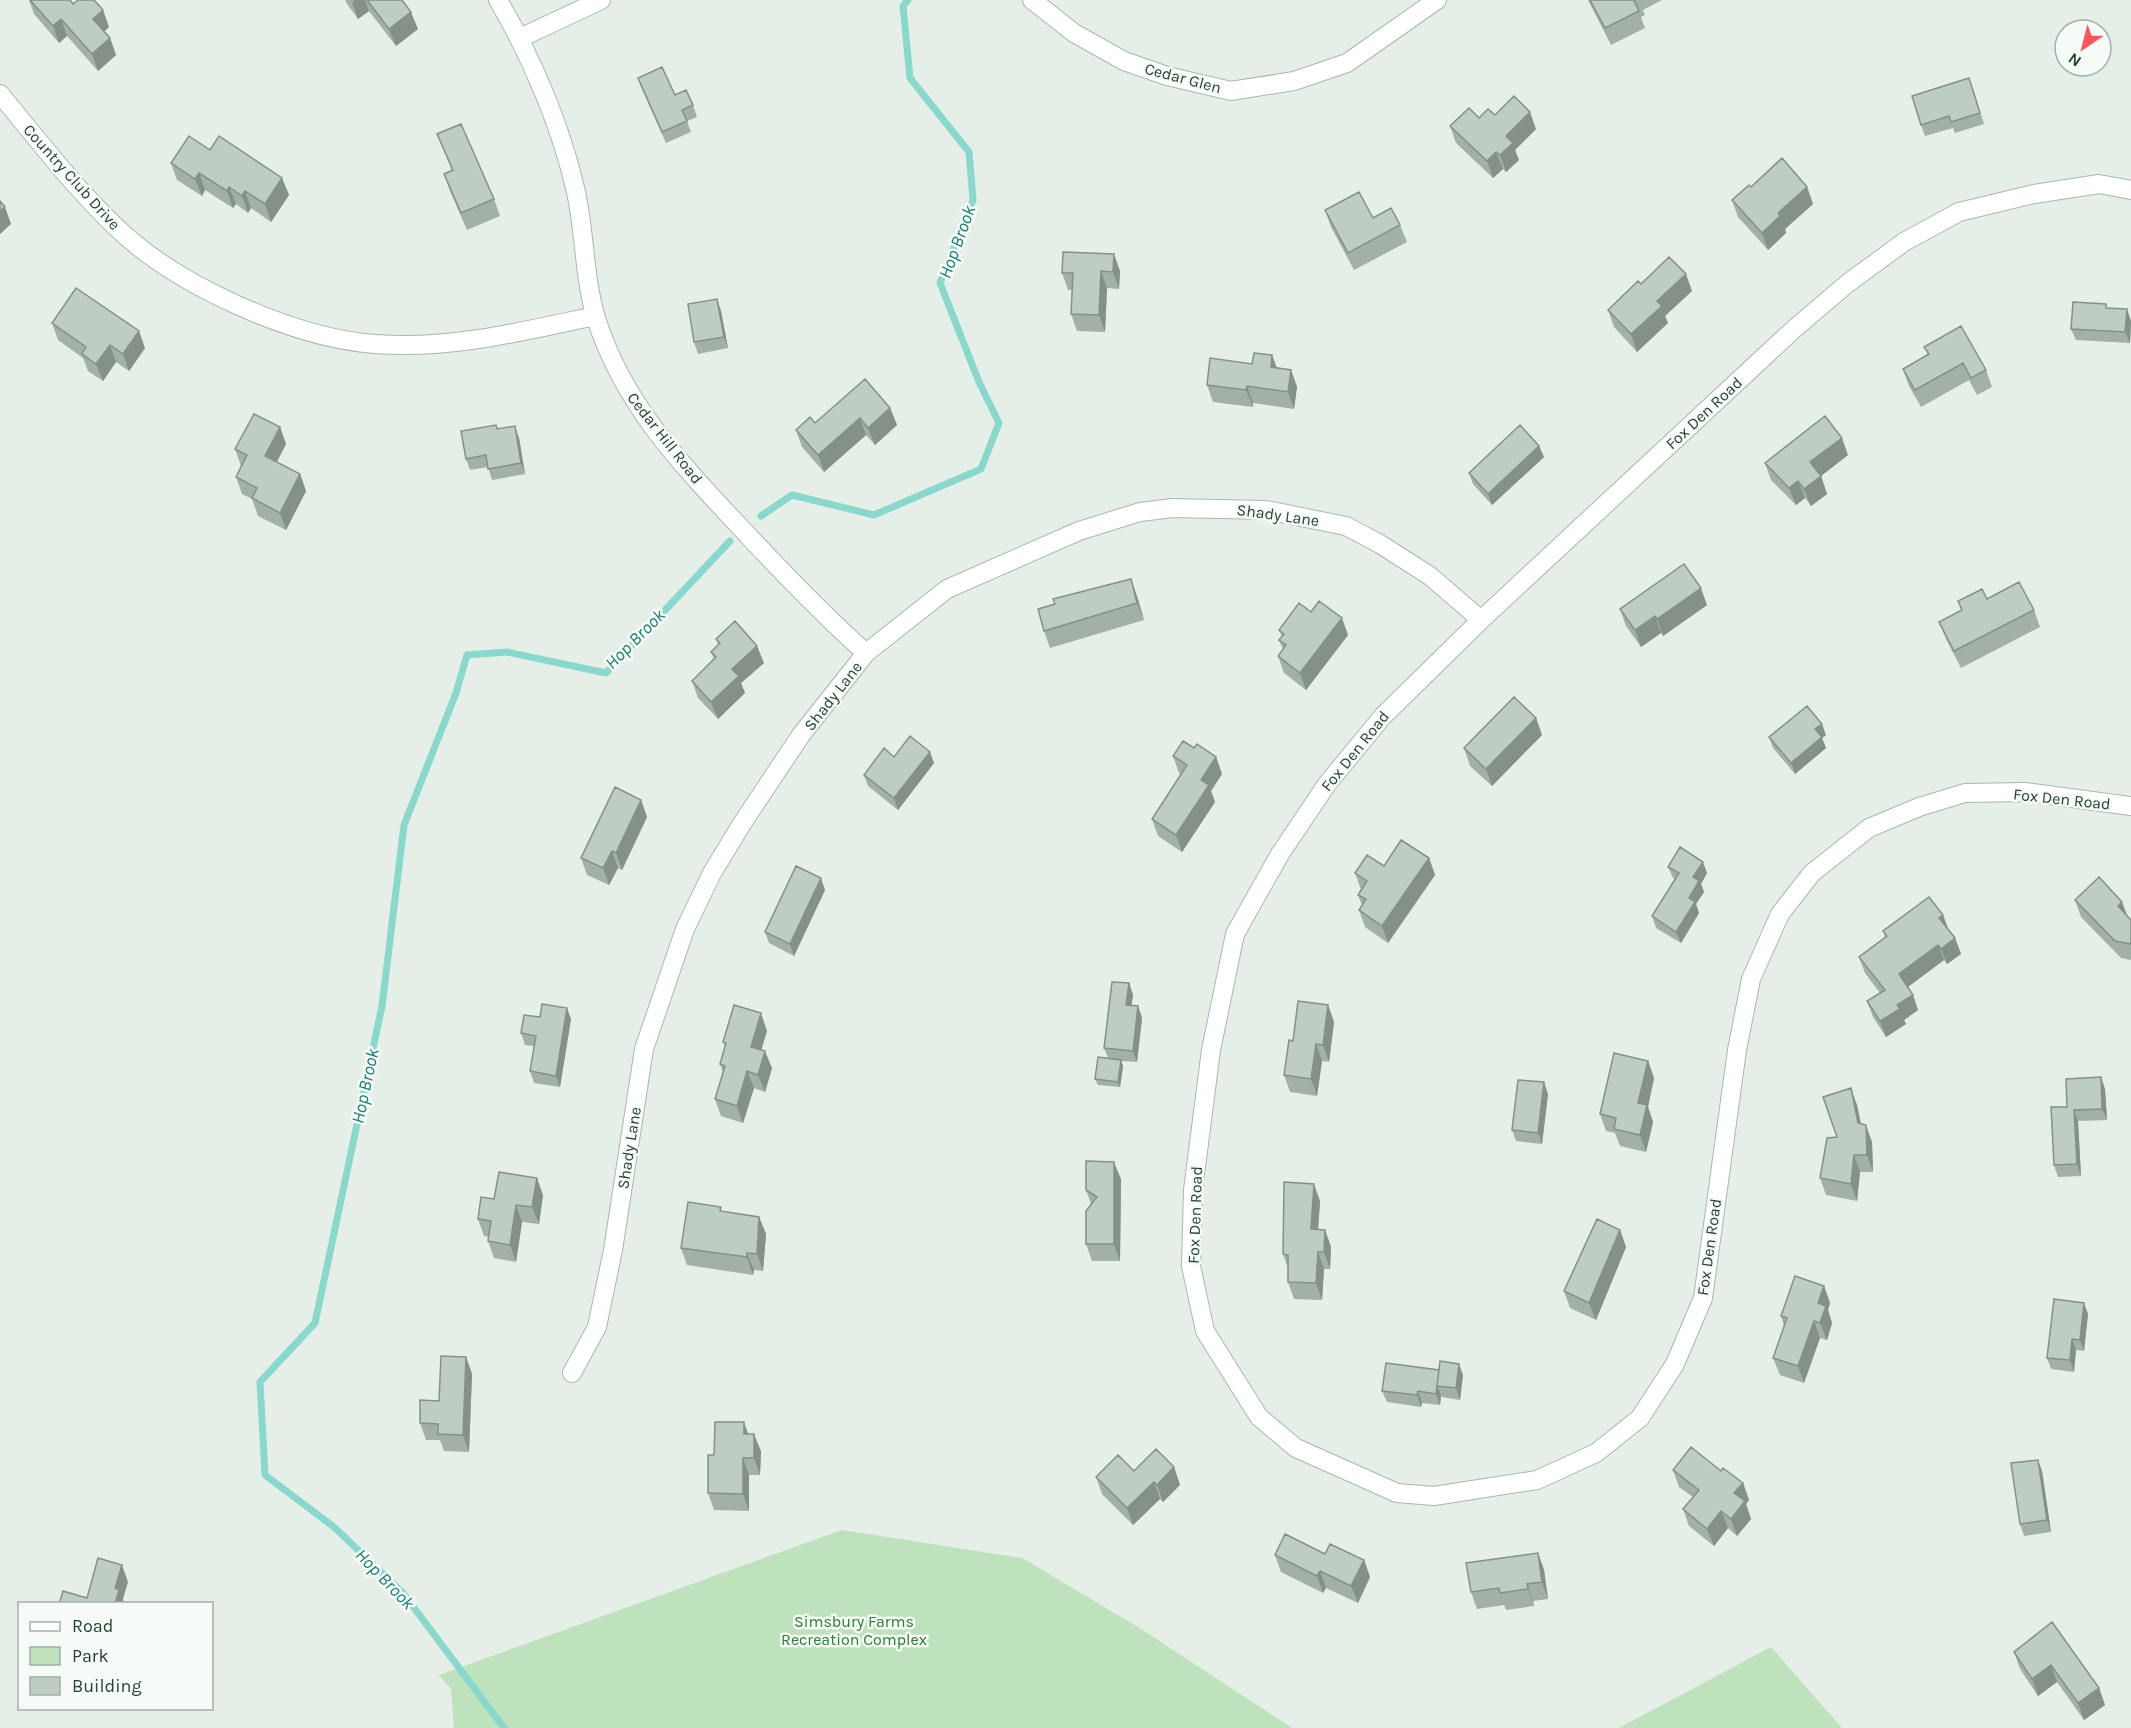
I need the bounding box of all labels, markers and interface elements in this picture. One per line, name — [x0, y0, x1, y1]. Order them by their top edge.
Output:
north arrow — [2053, 18, 2113, 78]
text: N — [2065, 49, 2085, 71]
street label: Cedar Glen — [1143, 59, 1223, 97]
street label: Country Club Drive — [20, 120, 124, 234]
water label: Hop Brook — [934, 202, 981, 282]
street label: Fox Den Road — [1662, 373, 1746, 453]
street label: Cedar Hill Road — [623, 388, 707, 488]
street label: Shady Lane — [1236, 500, 1320, 530]
water label: Hop Brook — [600, 604, 670, 674]
street label: Shady Lane — [800, 657, 866, 735]
street label: Fox Den Road — [1317, 707, 1393, 795]
street label: Fox Den Road — [2012, 784, 2112, 814]
water label: Hop Brook — [346, 1046, 384, 1126]
street label: Shady Lane — [613, 1106, 645, 1190]
street label: Fox Den Road — [1184, 1166, 1206, 1264]
street label: Fox Den Road — [1693, 1197, 1725, 1297]
water label: Hop Brook — [351, 1544, 420, 1615]
legend — [18, 1602, 213, 1710]
park label: Simsbury Farms Recreation Complex — [781, 1612, 927, 1649]
text: Road — [72, 1615, 113, 1637]
text: Park — [72, 1645, 109, 1667]
text: Building — [72, 1675, 142, 1697]

